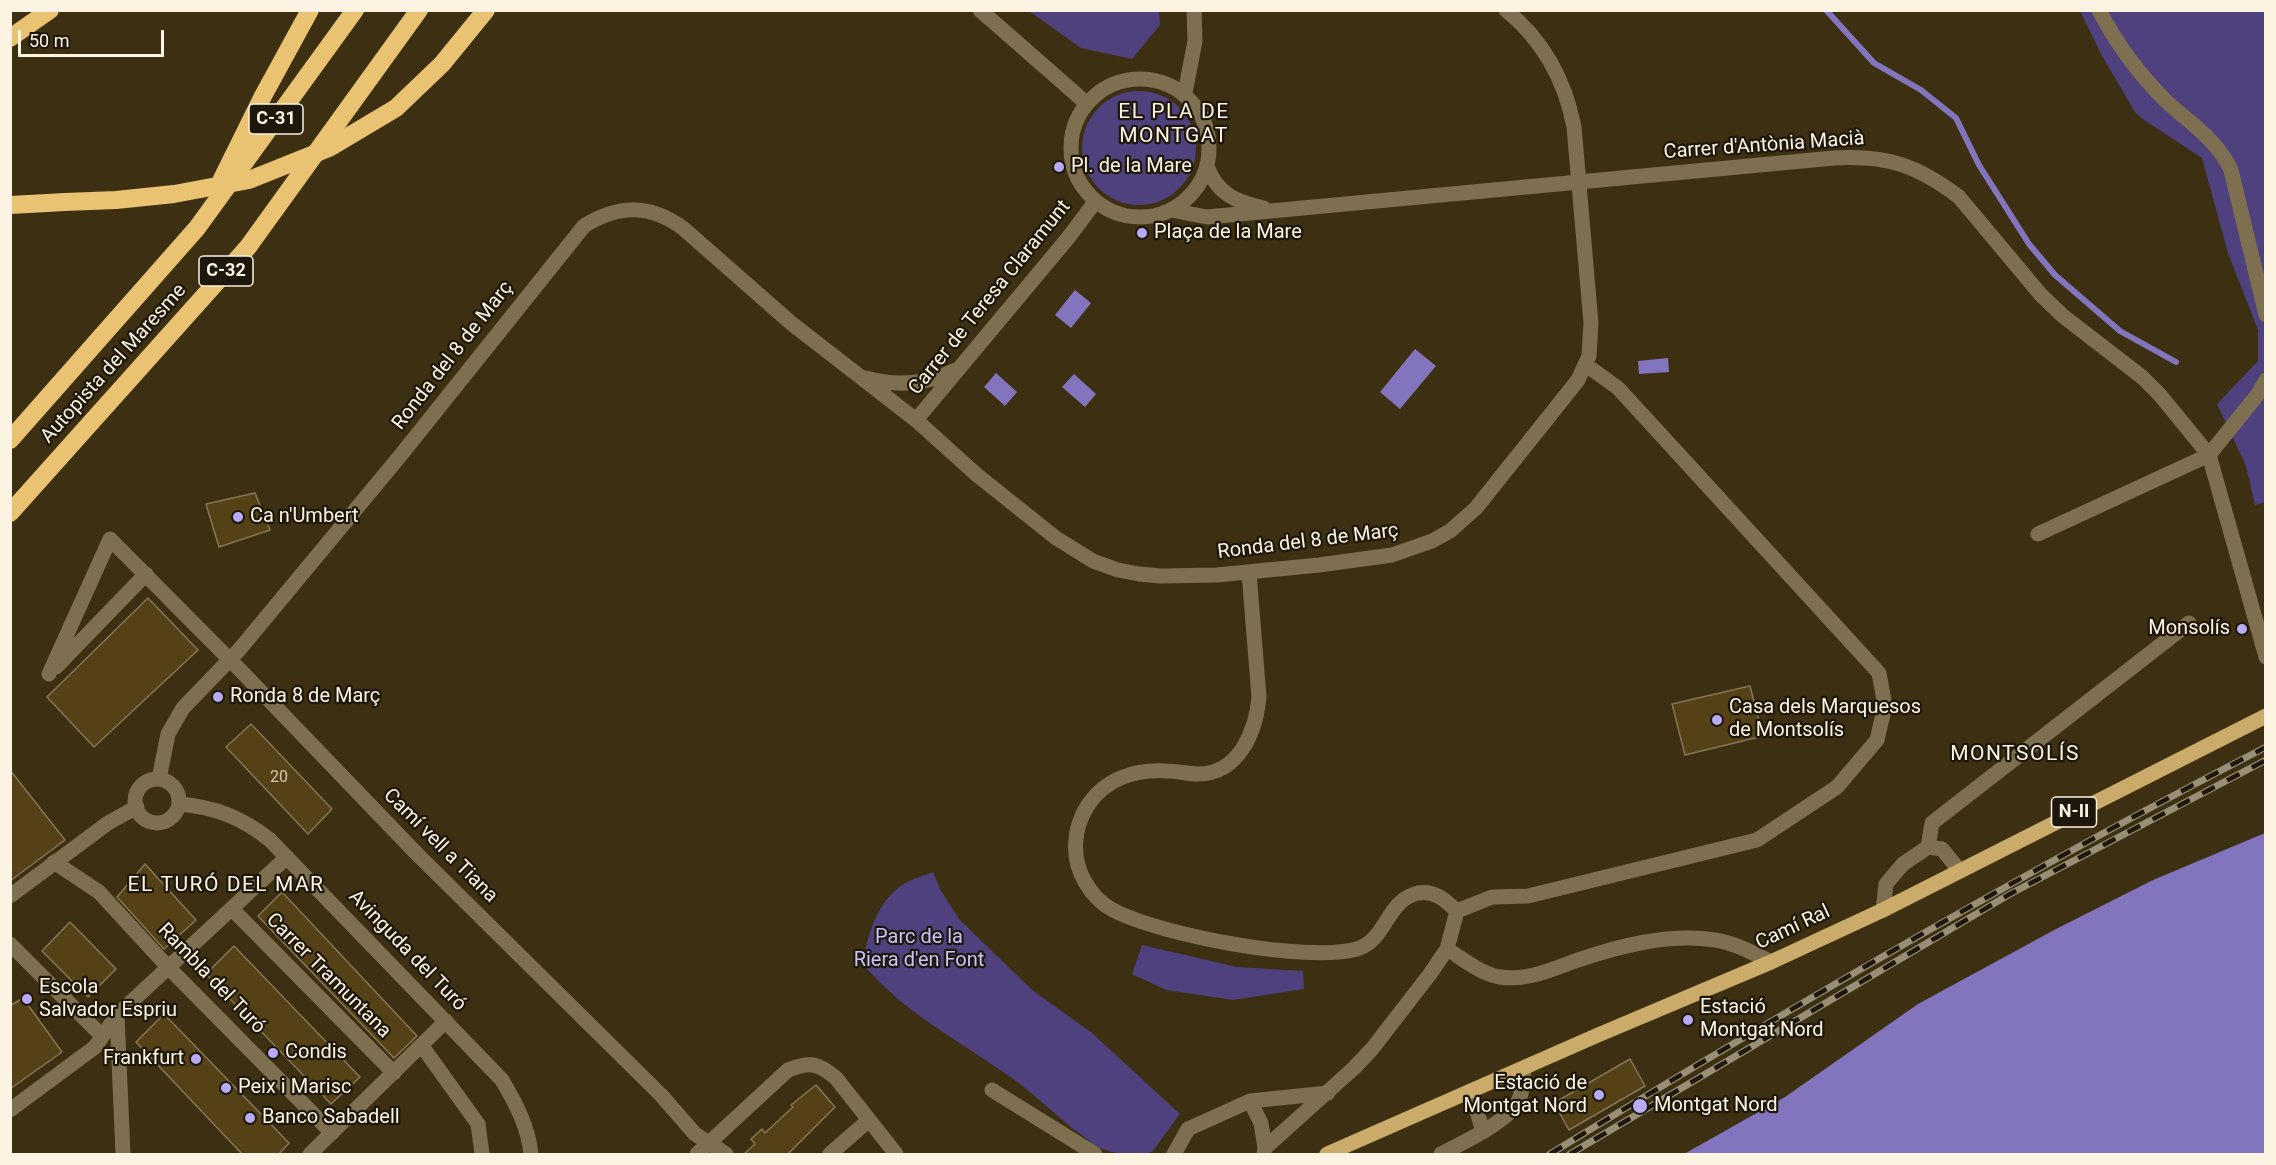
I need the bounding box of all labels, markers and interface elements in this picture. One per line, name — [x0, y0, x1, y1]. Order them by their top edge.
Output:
scale bar — [21, 18, 166, 56]
text: 50 m — [29, 30, 69, 51]
district label: EL PLA DE MONTGAT — [1118, 100, 1230, 150]
road number: C-31 — [249, 104, 303, 134]
street label: Carrer d'Antònia Macià — [1663, 127, 1865, 165]
place label: Pl. de la Mare — [1071, 155, 1192, 179]
marker: Pl. de la Mare — [1052, 160, 1066, 174]
street label: Carrer de Teresa Claramunt — [904, 196, 1076, 400]
place label: Plaça de la Mare — [1154, 221, 1302, 245]
marker: Plaça de la Mare — [1135, 226, 1149, 240]
road number: C-32 — [199, 256, 253, 286]
street label: Ronda del 8 de Març — [388, 277, 518, 435]
street label: Autopista del Maresme — [36, 279, 192, 449]
place label: Ca n'Umbert — [250, 505, 359, 529]
marker: Ca n'Umbert — [231, 510, 245, 524]
street label: Ronda del 8 de Març — [1216, 519, 1400, 565]
place label: Monsolís — [2148, 617, 2230, 641]
marker: Monsolís — [2235, 622, 2249, 636]
place label: Ronda 8 de Març — [230, 685, 380, 709]
marker: Ronda 8 de Març — [211, 690, 225, 704]
place label: Casa dels Marquesos de Montsolís — [1729, 696, 1921, 743]
marker: Casa dels Marquesos de Montsolís — [1710, 713, 1724, 727]
district label: MONTSOLÍS — [1950, 742, 2080, 768]
house number: 20 — [270, 768, 288, 788]
street label: Camí vell a Tiana — [378, 784, 502, 908]
road number: N-II — [2052, 797, 2096, 827]
district label: EL TURÓ DEL MAR — [127, 873, 325, 899]
street label: Avinguda del Turó — [343, 885, 471, 1017]
street label: Camí Ral — [1752, 900, 1834, 956]
street label: Carrer Tramuntana — [260, 908, 396, 1044]
street label: Rambla del Turó — [152, 919, 270, 1039]
park label: Parc de la Riera d'en Font — [854, 926, 984, 973]
place label: Escola Salvador Espriu — [39, 976, 177, 1023]
marker: Escola Salvador Espriu — [20, 992, 34, 1006]
place label: Estació Montgat Nord — [1700, 996, 1824, 1043]
marker: Estació Montgat Nord — [1681, 1013, 1695, 1027]
place label: Condis — [285, 1041, 347, 1065]
marker: Condis — [266, 1046, 280, 1060]
place label: Frankfurt — [103, 1047, 184, 1071]
marker: Frankfurt — [189, 1052, 203, 1066]
place label: Estació de Montgat Nord — [1463, 1072, 1587, 1119]
place label: Peix i Marisc — [238, 1076, 351, 1100]
marker: Peix i Marisc — [219, 1081, 233, 1095]
marker: Estació de Montgat Nord — [1592, 1088, 1606, 1102]
place label: Montgat Nord — [1654, 1094, 1778, 1118]
marker: Montgat Nord — [1631, 1097, 1649, 1115]
place label: Banco Sabadell — [262, 1106, 400, 1130]
marker: Banco Sabadell — [243, 1111, 257, 1125]

